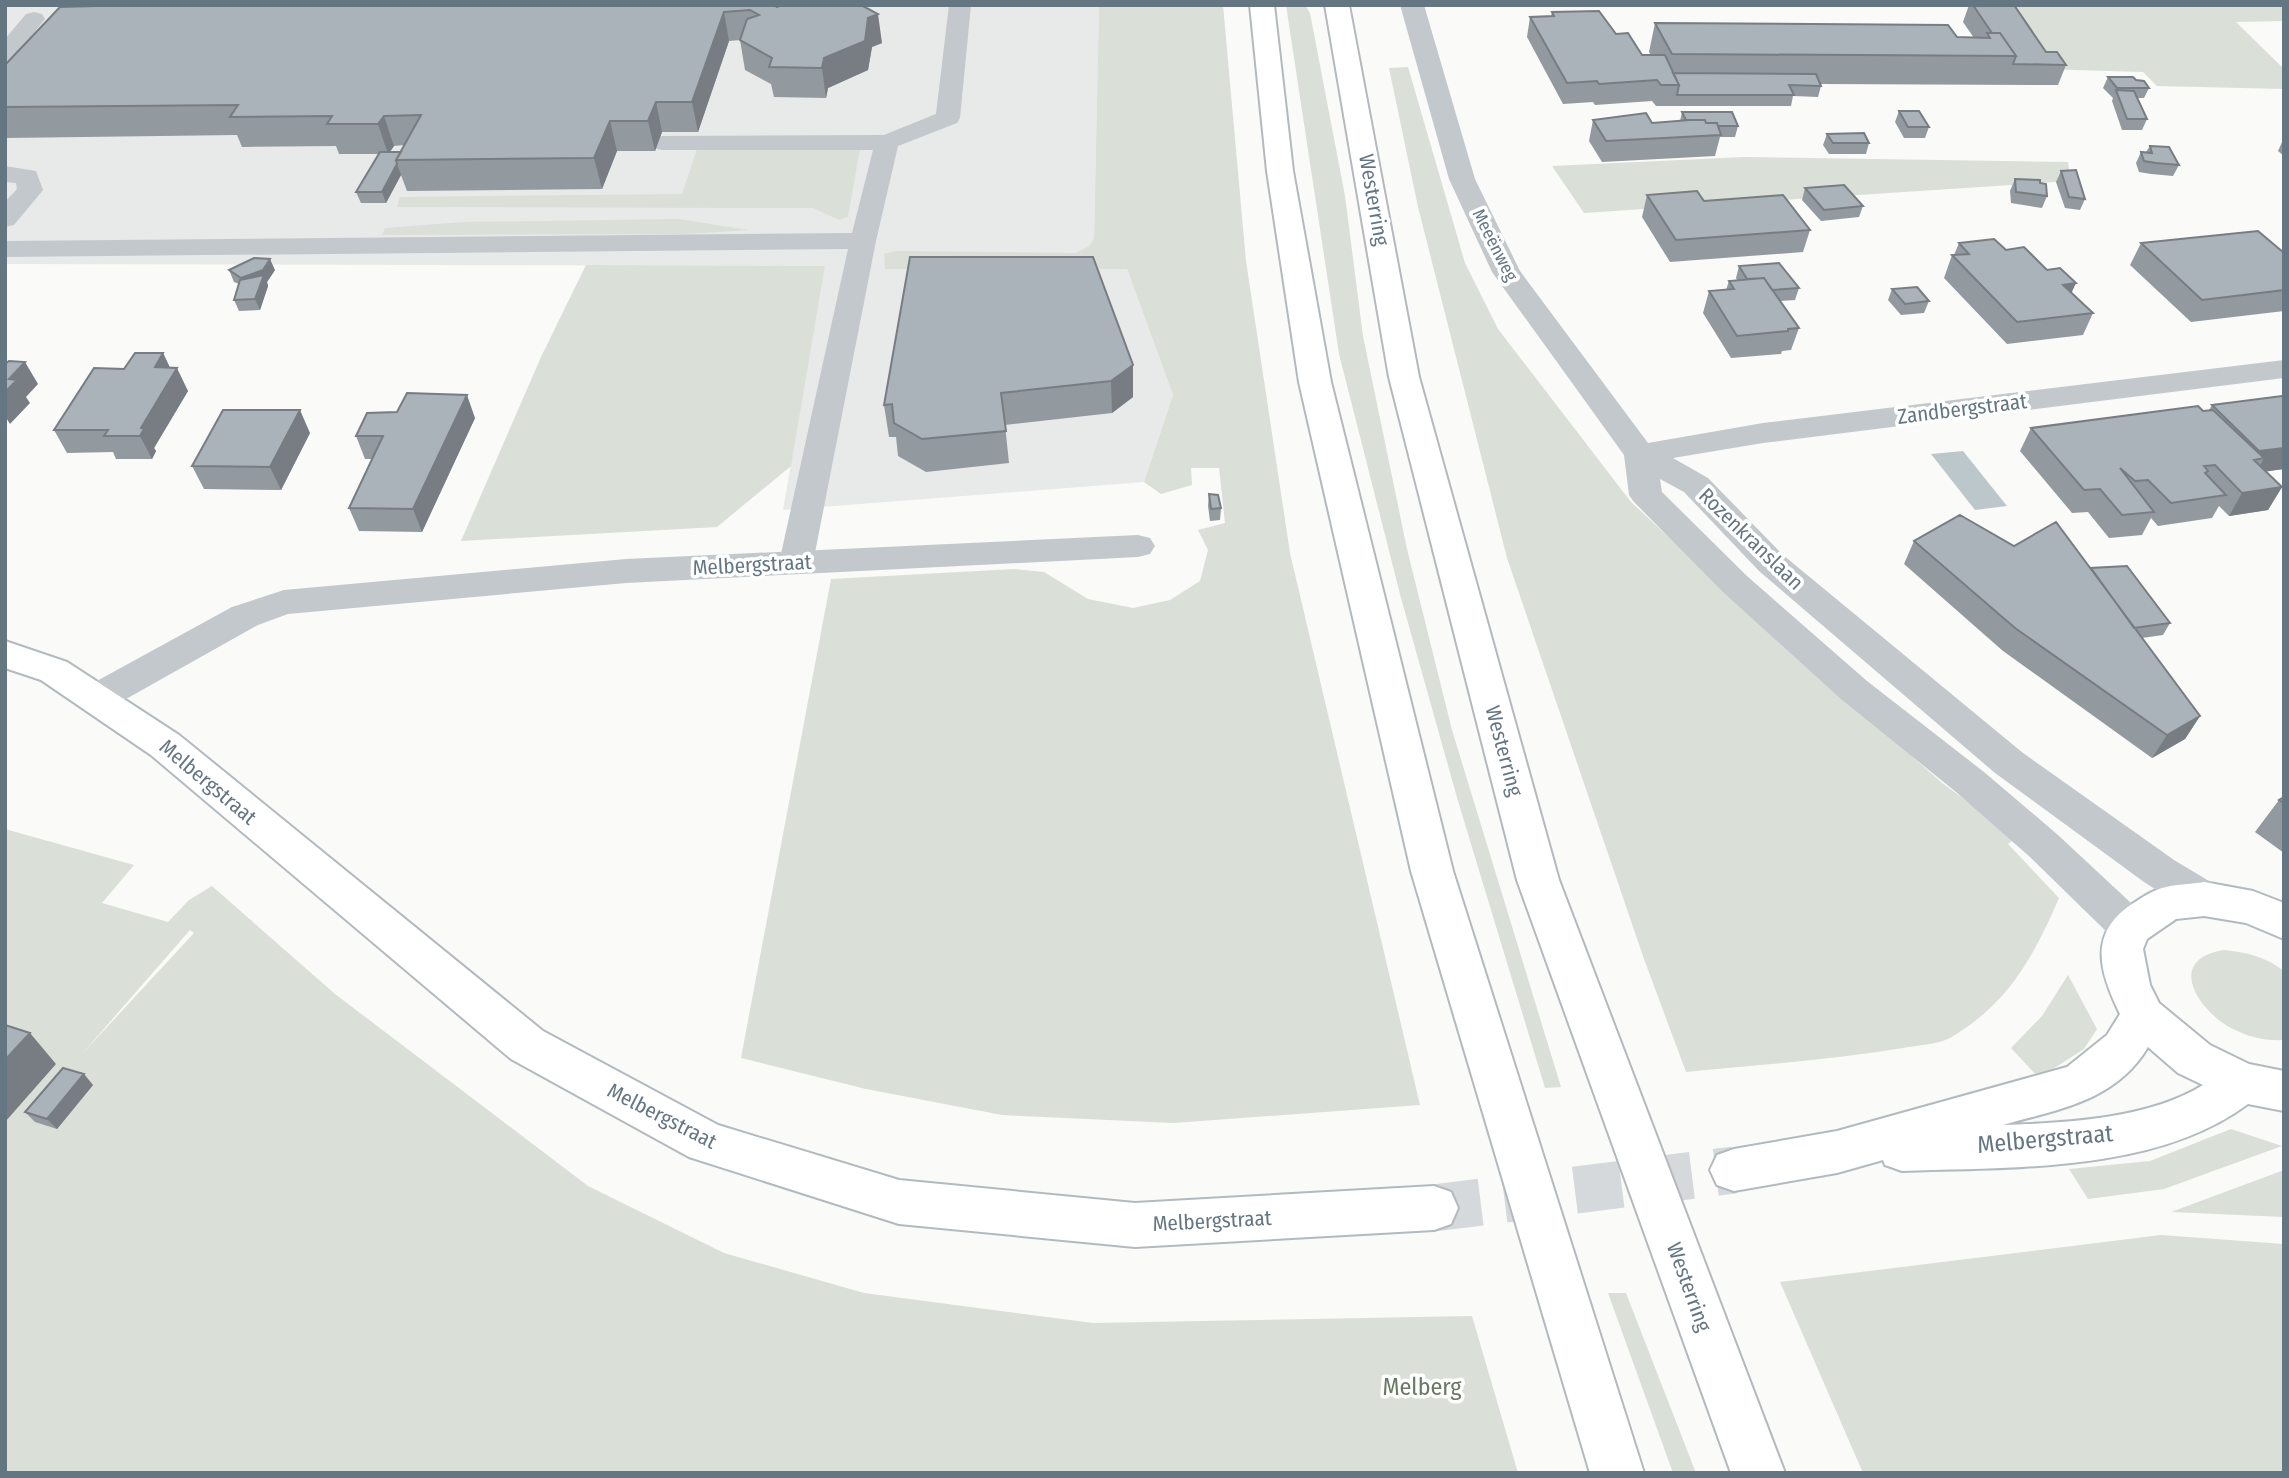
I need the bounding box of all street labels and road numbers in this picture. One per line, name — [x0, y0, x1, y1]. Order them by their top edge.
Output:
street label: Westerring — [1353, 152, 1395, 248]
street label: Meeënweg — [1467, 205, 1523, 285]
street label: Zandbergstraat — [1896, 388, 2028, 430]
street label: Rozenkranslaan — [1693, 483, 1809, 595]
street label: Melbergstraat — [692, 549, 812, 581]
street label: Westerring — [1479, 703, 1529, 799]
street label: Melbergstraat — [154, 734, 262, 830]
street label: Melbergstraat — [603, 1077, 721, 1155]
street label: Melbergstraat — [1976, 1119, 2114, 1159]
street label: Melbergstraat — [1152, 1205, 1272, 1237]
street label: Westerring — [1661, 1239, 1717, 1335]

